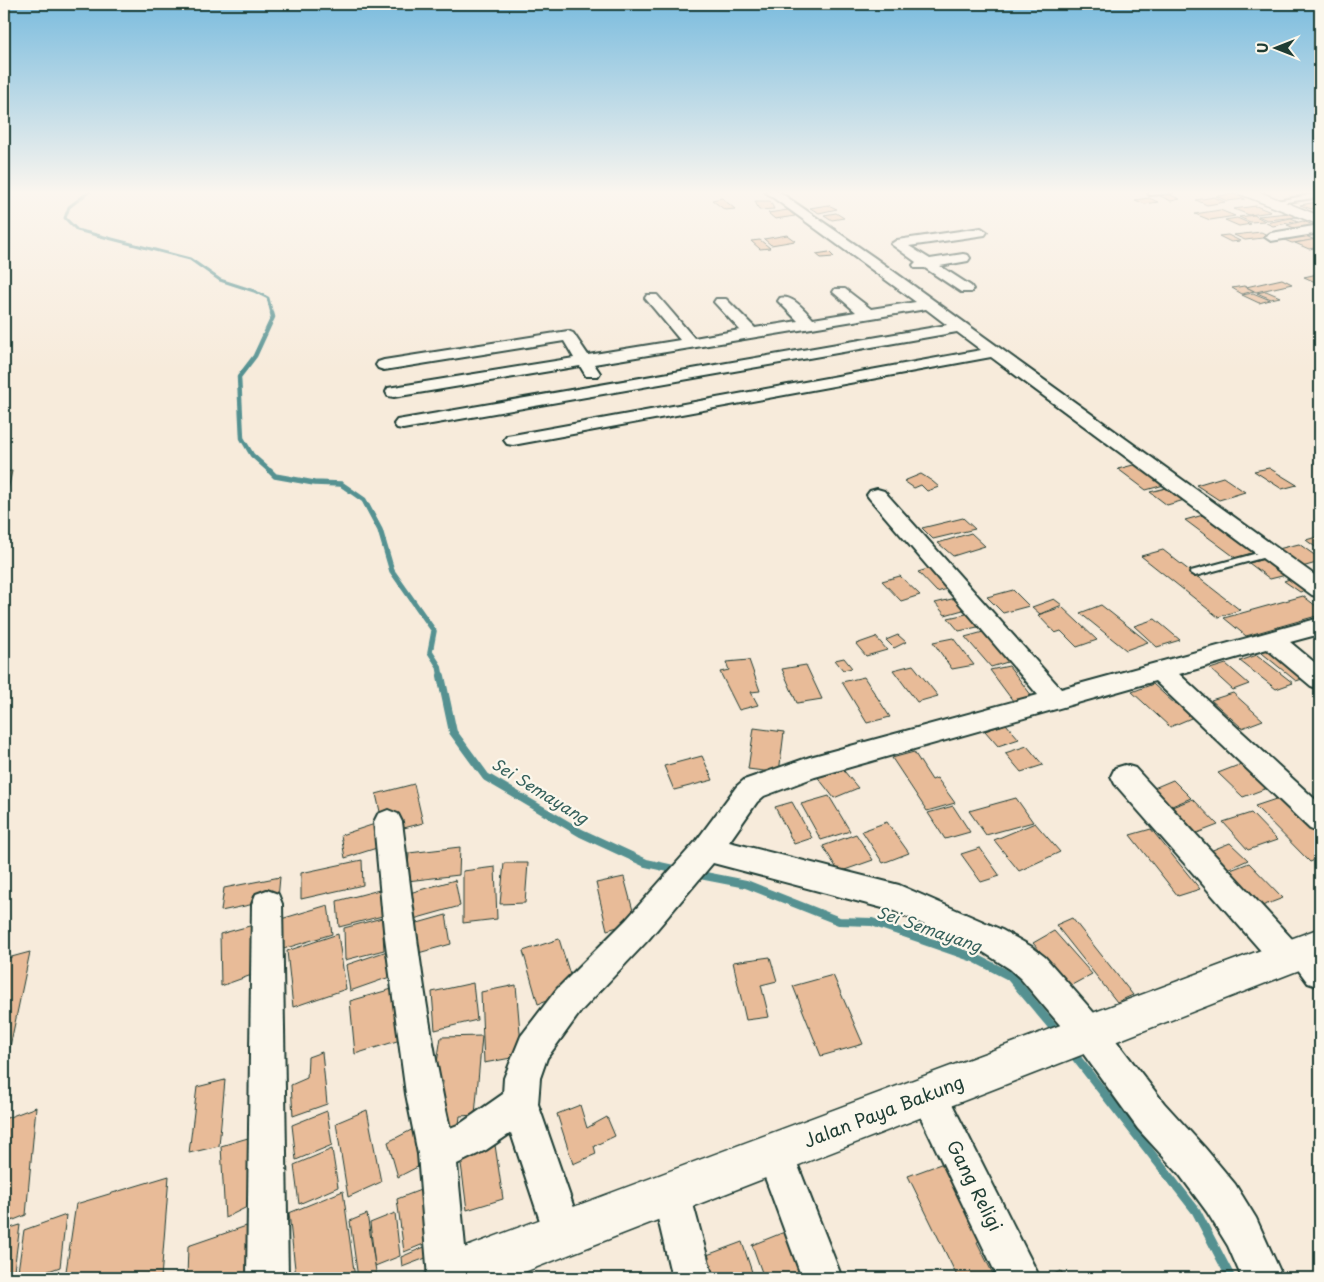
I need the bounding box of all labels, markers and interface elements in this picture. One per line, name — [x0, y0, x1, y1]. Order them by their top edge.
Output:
north arrow — [1252, 22, 1302, 72]
text: U — [1252, 43, 1273, 53]
water label: Sei Semayang — [488, 751, 595, 830]
water label: Sei Semayang — [874, 899, 986, 958]
street label: Jalan Paya Bakung — [800, 1068, 967, 1154]
street label: Gang Religi — [941, 1135, 1010, 1236]

